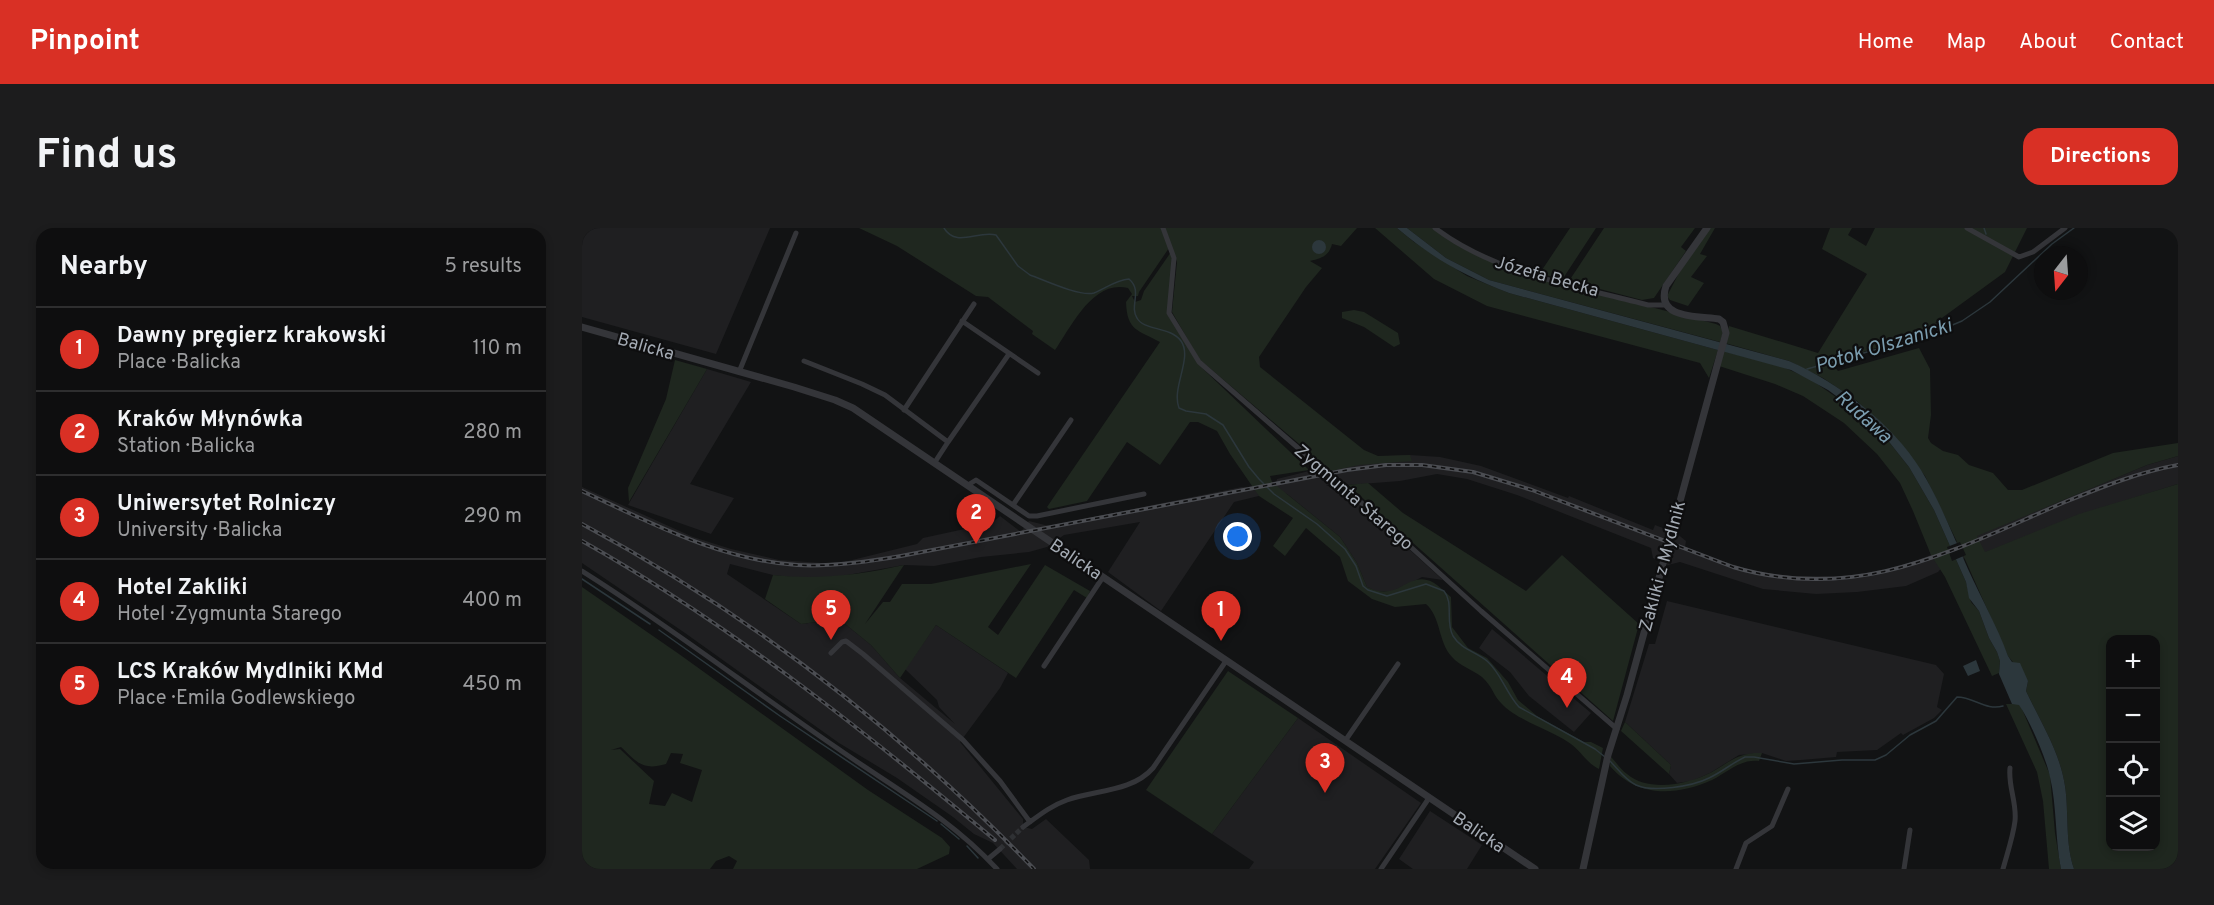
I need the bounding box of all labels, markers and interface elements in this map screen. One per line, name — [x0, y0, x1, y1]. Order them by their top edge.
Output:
text: Pinpoint — [30, 24, 140, 60]
text: Home — [1858, 29, 1914, 56]
text: Map — [1947, 29, 1986, 56]
text: About — [2019, 29, 2077, 56]
text: Contact — [2110, 29, 2184, 56]
button: Directions — [2023, 128, 2178, 185]
text: Find us — [36, 130, 177, 183]
north arrow — [2034, 246, 2088, 300]
text: Nearby — [60, 251, 148, 284]
street label: Józefa Becka — [1492, 252, 1601, 303]
text: 5 results — [445, 254, 522, 280]
water label: Potok Olszanicki — [1812, 313, 1956, 380]
text: Dawny pręgierz krakowski — [117, 323, 386, 350]
street label: Balicka — [614, 328, 677, 367]
text: 1 — [76, 336, 84, 362]
text: 110 m — [473, 336, 522, 362]
text: Place · Balicka — [117, 350, 241, 376]
water label: Rudawa — [1829, 385, 1897, 450]
text: Kraków Młynówka — [117, 407, 303, 434]
text: 2 — [73, 420, 86, 446]
text: 280 m — [463, 420, 522, 446]
text: Station · Balicka — [117, 434, 255, 460]
street label: Zygmunta Starego — [1289, 440, 1417, 556]
text: Uniwersytet Rolniczy — [117, 491, 336, 518]
pin: 2 — [956, 494, 996, 544]
street label: Zakliki z Mydlnik — [1635, 498, 1692, 634]
text: 3 — [74, 504, 86, 530]
text: 290 m — [464, 504, 522, 530]
text: University · Balicka — [117, 518, 282, 544]
your location — [1223, 522, 1252, 551]
street label: Balicka — [1045, 534, 1106, 586]
text: Hotel Zakliki — [117, 575, 248, 602]
text: 4 — [73, 588, 86, 614]
text: 400 m — [462, 588, 522, 614]
pin: 5 — [812, 590, 850, 640]
pin: 1 — [1202, 592, 1240, 641]
text: Hotel · Zygmunta Starego — [117, 602, 342, 628]
map controls — [2106, 635, 2160, 851]
button: + — [2106, 635, 2160, 689]
pin: 4 — [1548, 658, 1586, 708]
text: LCS Kraków Mydlniki KMd — [117, 659, 383, 686]
text: 5 — [73, 672, 86, 698]
text: 450 m — [463, 672, 522, 698]
text: Place · Emila Godlewskiego — [117, 686, 355, 712]
button: − — [2106, 689, 2160, 743]
button: locate — [2106, 743, 2160, 797]
pin: 3 — [1306, 744, 1344, 793]
button: layers — [2106, 797, 2160, 851]
street label: Balicka — [1448, 807, 1509, 859]

